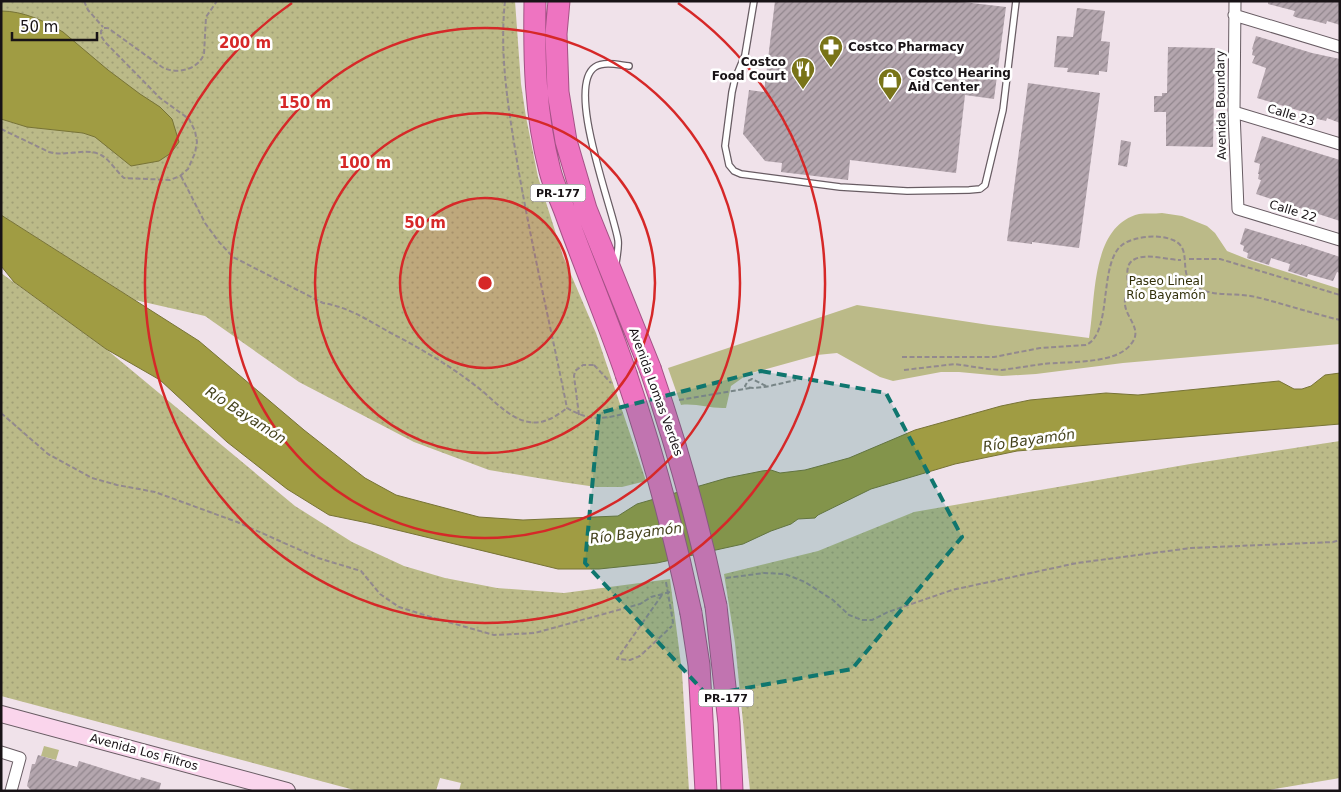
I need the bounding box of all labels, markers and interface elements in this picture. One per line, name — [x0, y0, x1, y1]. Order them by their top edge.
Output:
scale bar — [12, 10, 98, 42]
text: 50 m — [20, 18, 58, 36]
text: 200 m — [219, 34, 271, 52]
pharmacy icon: Costco Pharmacy — [818, 34, 844, 68]
place label: Costco Pharmacy — [848, 40, 965, 54]
street label: Avenida Boundary — [1213, 50, 1229, 160]
place label: Costco Food Court — [712, 55, 786, 83]
restaurant icon: Costco Food Court — [790, 56, 816, 90]
place label: Costco Hearing Aid Center — [908, 66, 1011, 94]
shop icon: Costco Hearing Aid Center — [877, 67, 903, 101]
text: 150 m — [279, 94, 331, 112]
street label: Calle 23 — [1266, 101, 1316, 129]
text: 100 m — [339, 154, 391, 172]
road number: PR-177 — [530, 184, 586, 202]
street label: Calle 22 — [1268, 197, 1318, 225]
text: 50 m — [404, 214, 446, 232]
centre of rings — [476, 274, 494, 292]
park label: Paseo Lineal Río Bayamón — [1126, 274, 1206, 302]
street label: Avenida Lomas Verdes — [626, 326, 686, 458]
water label: Río Bayamón — [203, 383, 289, 447]
water label: Río Bayamón — [982, 426, 1076, 454]
water label: Río Bayamón — [589, 519, 683, 547]
road number: PR-177 — [698, 690, 754, 706]
street label: Avenida Los Filtros — [88, 731, 200, 773]

